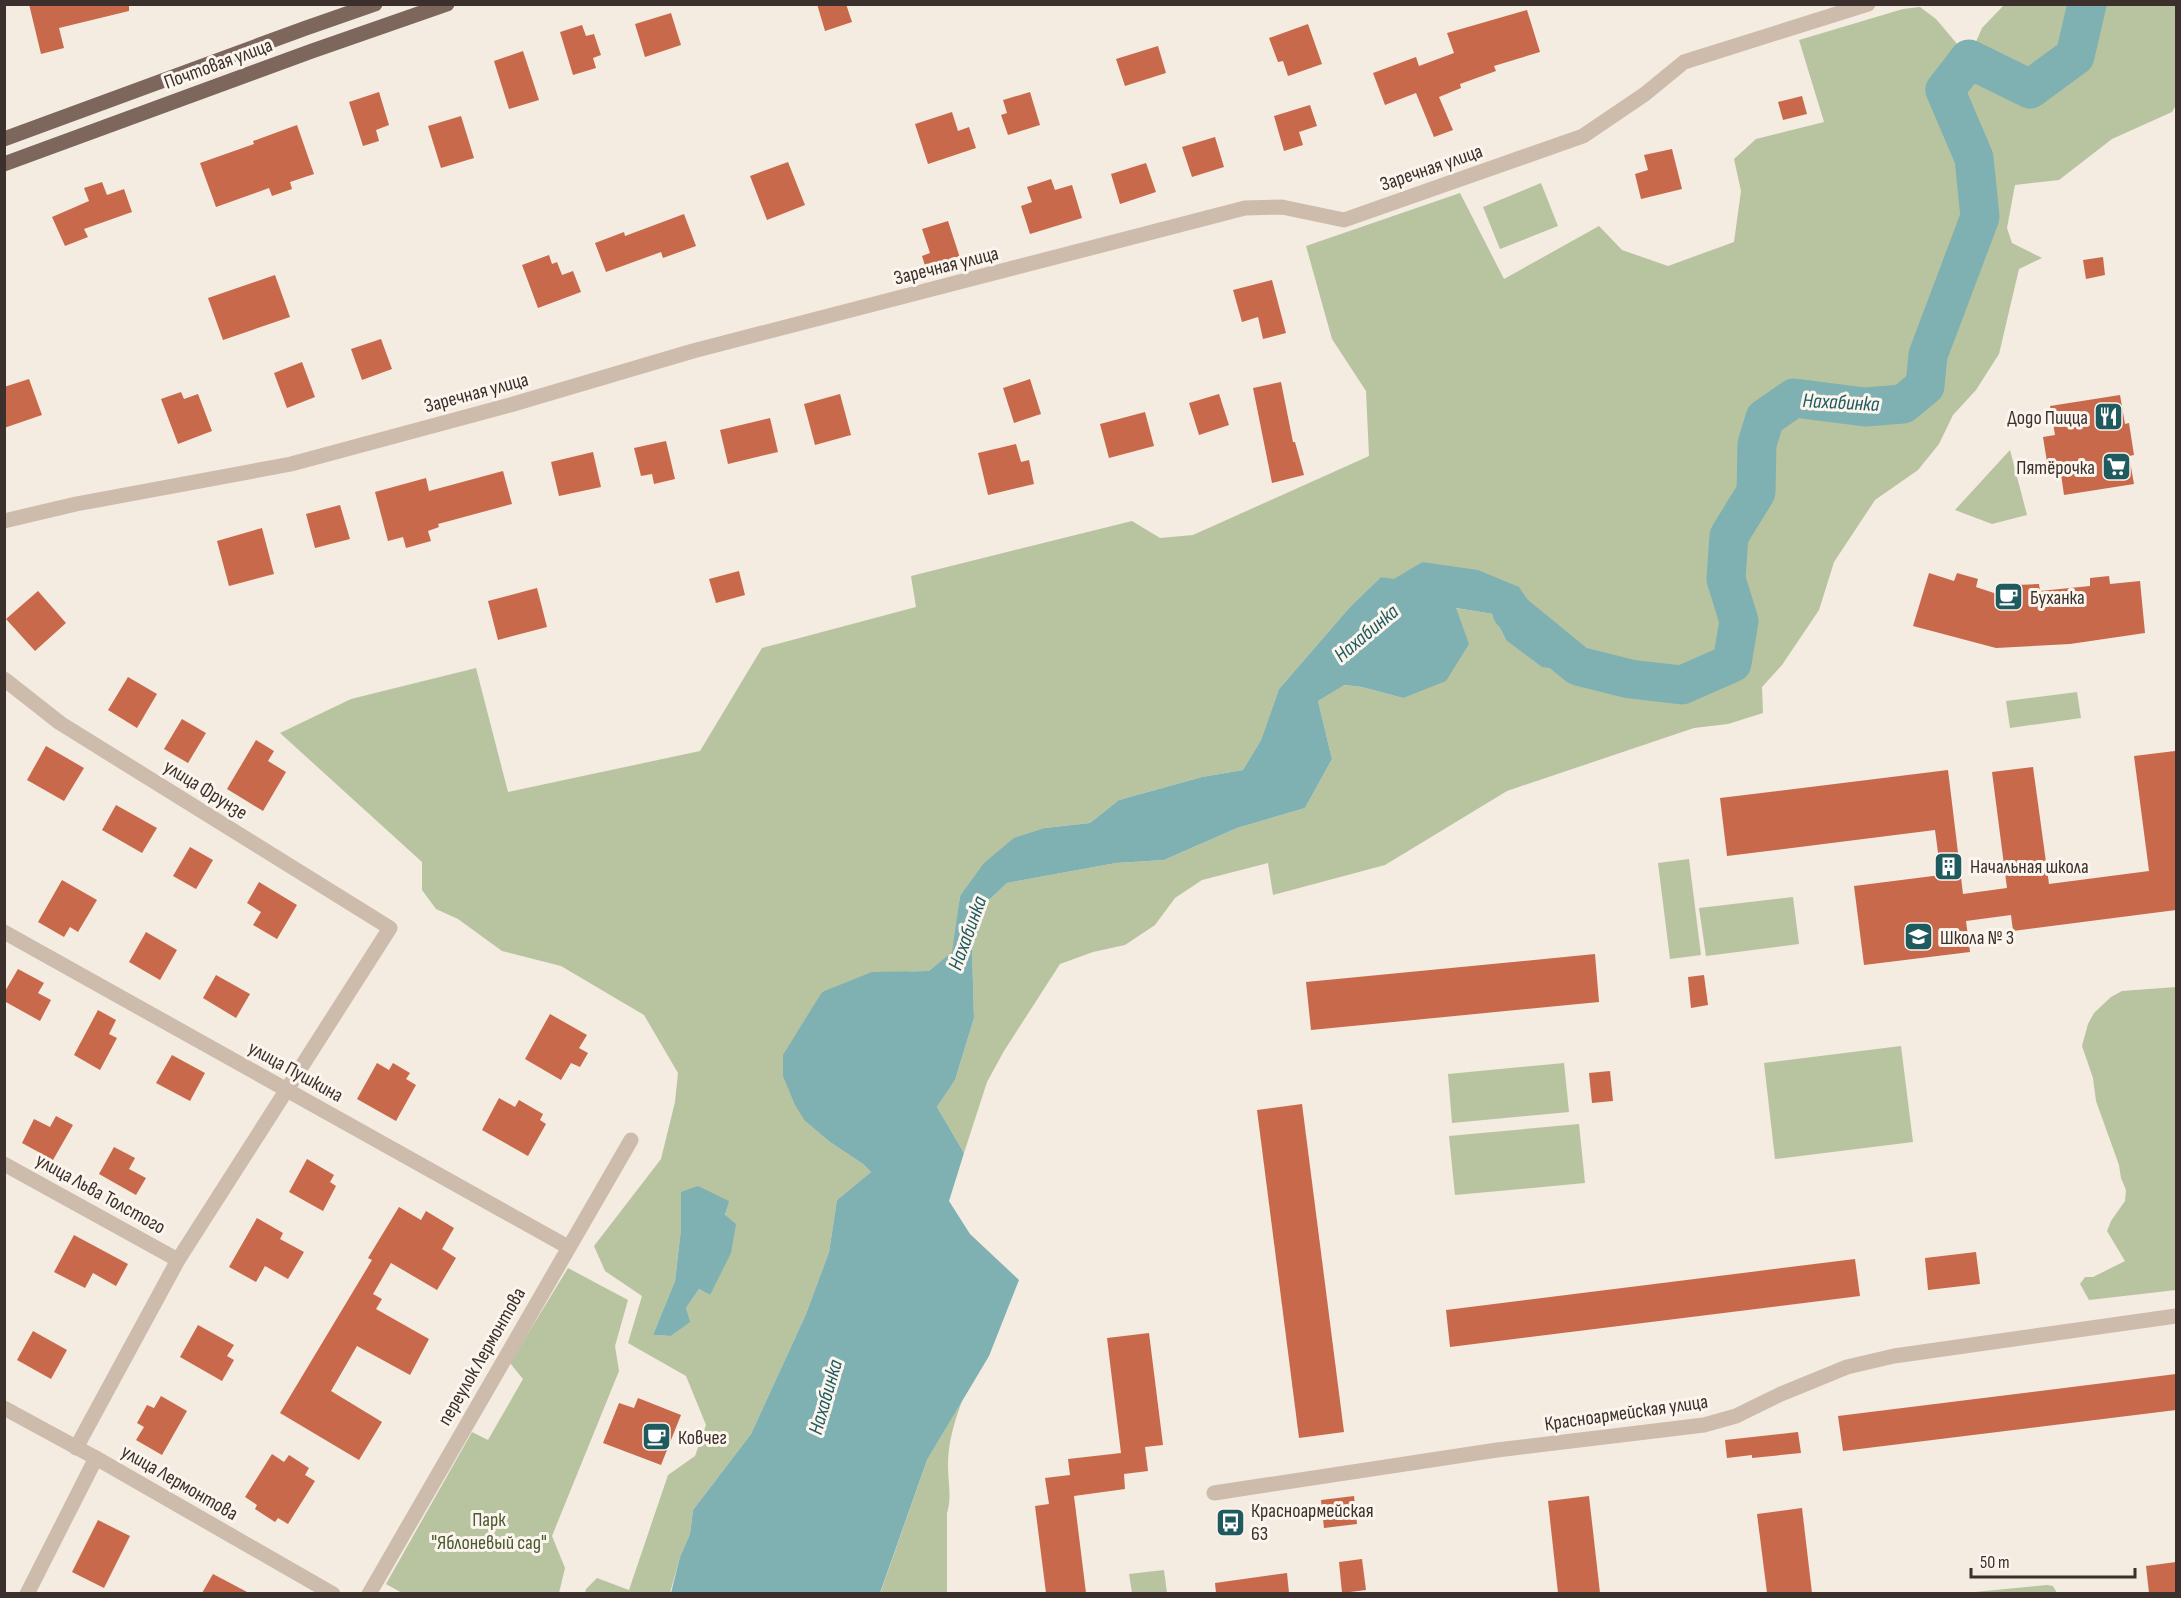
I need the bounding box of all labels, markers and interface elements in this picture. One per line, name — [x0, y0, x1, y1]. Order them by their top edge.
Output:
street label: Почтовая улица — [161, 33, 276, 95]
street label: Заречная улица — [1377, 139, 1486, 197]
street label: Заречная улица — [891, 241, 1001, 291]
street label: Заречная улица — [421, 368, 531, 418]
water label: Нахабинка — [1802, 388, 1880, 417]
restaurant icon: Додо Пицца — [2093, 401, 2125, 433]
place label: Додо Пицца — [2007, 406, 2088, 430]
supermarket icon: Пятёрочка — [2100, 451, 2132, 483]
place label: Пятёрочка — [2016, 456, 2095, 480]
cafe icon: Буханка — [1993, 581, 2025, 613]
place label: Буханка — [2030, 586, 2085, 610]
water label: Нахабинка — [1329, 599, 1404, 668]
street label: улица Фрунзе — [159, 755, 252, 825]
building icon: Начальная школа — [1933, 850, 1965, 882]
place label: Начальная школа — [1970, 855, 2089, 879]
water label: Нахабинка — [943, 892, 992, 973]
school or university icon: Школа № 3 — [1903, 921, 1935, 953]
place label: Школа № 3 — [1940, 926, 2014, 950]
street label: улица Пушкина — [244, 1036, 347, 1108]
street label: улица Льва Толстого — [31, 1148, 170, 1239]
street label: переулок Лермонтова — [433, 1283, 531, 1430]
water label: Нахабинка — [803, 1356, 848, 1437]
street label: Красноармейская улица — [1543, 1390, 1709, 1436]
cafe icon: Ковчег — [641, 1421, 673, 1453]
place label: Ковчег — [678, 1426, 727, 1450]
street label: улица Лермонтова — [117, 1440, 242, 1526]
place label: Красноармейская 63 — [1251, 1499, 1374, 1546]
bus stop icon: Красноармейская 63 — [1214, 1506, 1246, 1538]
park label: Парк "Яблоневый сад" — [431, 1508, 547, 1555]
scale bar — [1971, 1541, 2134, 1579]
text: 50 m — [1980, 1552, 2010, 1573]

